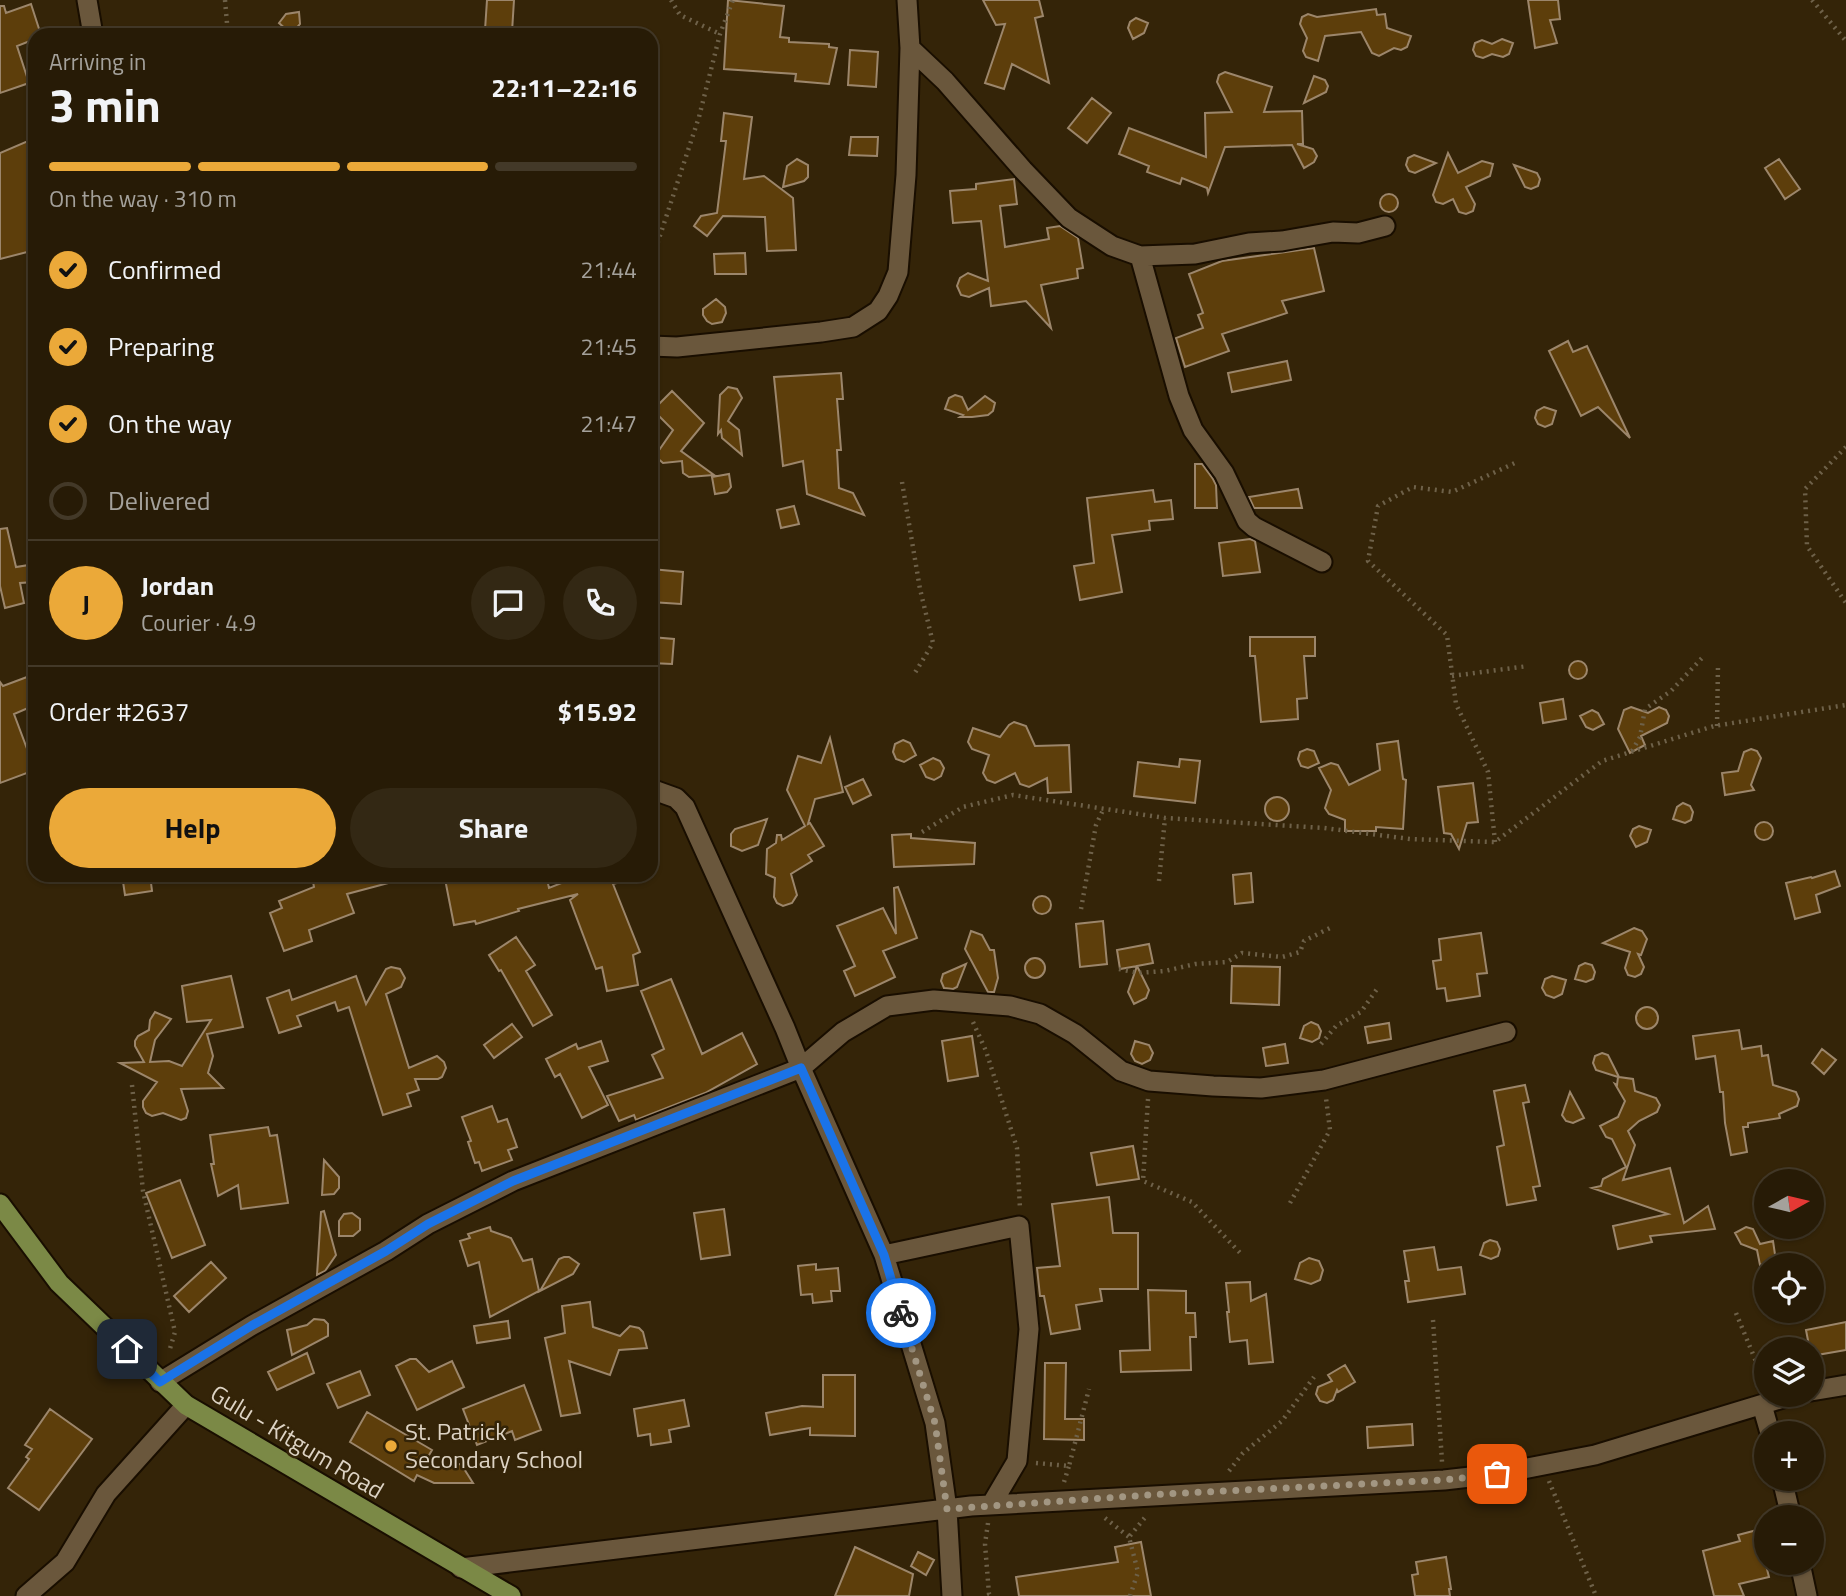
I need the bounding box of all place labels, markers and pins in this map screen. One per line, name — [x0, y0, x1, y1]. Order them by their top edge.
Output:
pin — [97, 1319, 157, 1379]
place label: St. Patrick Secondary School — [405, 1413, 583, 1477]
marker: St. Patrick Secondary School — [383, 1438, 399, 1454]
pin — [1467, 1444, 1527, 1504]

